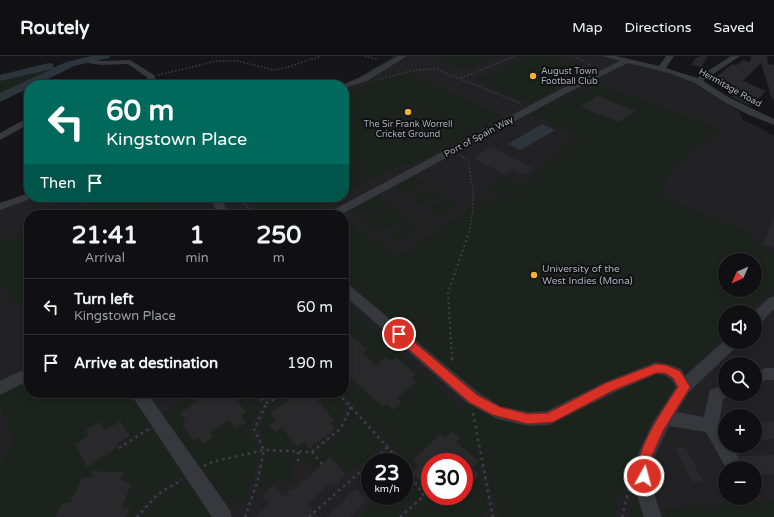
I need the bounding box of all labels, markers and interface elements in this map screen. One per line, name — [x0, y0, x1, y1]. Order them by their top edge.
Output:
text: Routely — [20, 17, 89, 39]
text: Map — [572, 19, 603, 36]
text: Directions — [625, 19, 692, 36]
text: Saved — [714, 19, 754, 36]
place label: August Town Football Club — [541, 66, 598, 87]
street label: Hermitage Road — [697, 66, 763, 110]
marker: August Town Football Club — [528, 71, 538, 81]
text: 60 m — [106, 94, 174, 128]
icon: left — [40, 96, 92, 148]
marker: The Sir Frank Worrell Cricket Ground — [403, 107, 413, 117]
street label: Port of Spain Way — [443, 114, 516, 160]
place label: The Sir Frank Worrell Cricket Ground — [364, 119, 452, 140]
text: Kingstown Place — [106, 128, 247, 150]
icon: arrive — [84, 172, 106, 194]
text: Then — [40, 174, 76, 192]
text: 21:41 — [72, 221, 138, 250]
text: 1 — [190, 221, 205, 250]
text: 250 — [256, 221, 301, 250]
text: Arrival — [85, 250, 125, 266]
text: min — [186, 250, 209, 266]
text: m — [273, 250, 285, 266]
north arrow — [718, 253, 762, 297]
map controls — [718, 253, 762, 505]
place label: University of the West Indies (Mona) — [542, 263, 633, 287]
marker: University of the West Indies (Mona) — [529, 270, 539, 280]
text: Turn left — [74, 290, 134, 308]
icon: left — [40, 296, 62, 318]
text: 60 m — [296, 298, 333, 316]
button: sound — [718, 305, 762, 349]
text: Kingstown Place — [74, 308, 176, 324]
pin — [382, 317, 416, 351]
icon: arrive — [388, 323, 410, 345]
icon: arrive — [40, 352, 62, 374]
text: Arrive at destination — [74, 354, 218, 372]
text: 190 m — [287, 354, 333, 372]
button: search — [718, 357, 762, 401]
button: + — [718, 409, 762, 453]
speed limit sign: 30 — [421, 453, 473, 505]
position arrow — [623, 455, 665, 497]
button: − — [718, 461, 762, 505]
text: 23 — [374, 462, 400, 486]
text: km/h — [374, 483, 400, 495]

